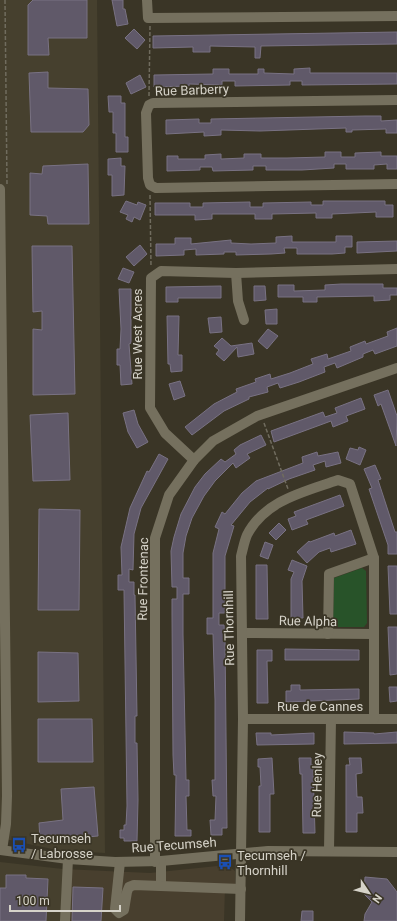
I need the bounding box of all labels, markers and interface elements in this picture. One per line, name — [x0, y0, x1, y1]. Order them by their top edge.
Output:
street label: Rue Barberry — [155, 81, 229, 99]
street label: Rue West Acres — [130, 288, 145, 379]
street label: Rue Frontenac — [135, 537, 151, 621]
street label: Rue Thornhill — [221, 590, 237, 666]
street label: Rue Alpha — [279, 613, 337, 629]
street label: Rue de Cannes — [277, 699, 363, 714]
street label: Rue Henley — [309, 752, 325, 818]
place label: Tecumseh / Labrosse — [31, 831, 93, 861]
street label: Rue Tecumseh — [131, 835, 217, 855]
bus stop icon: Tecumseh / Labrosse — [10, 836, 28, 854]
place label: Tecumseh / Thornhill — [237, 848, 306, 878]
bus stop icon: Tecumseh / Thornhill — [216, 853, 234, 871]
north arrow — [349, 873, 389, 913]
scale bar — [10, 887, 120, 913]
text: N — [369, 892, 384, 906]
text: 100 m — [16, 894, 50, 908]

